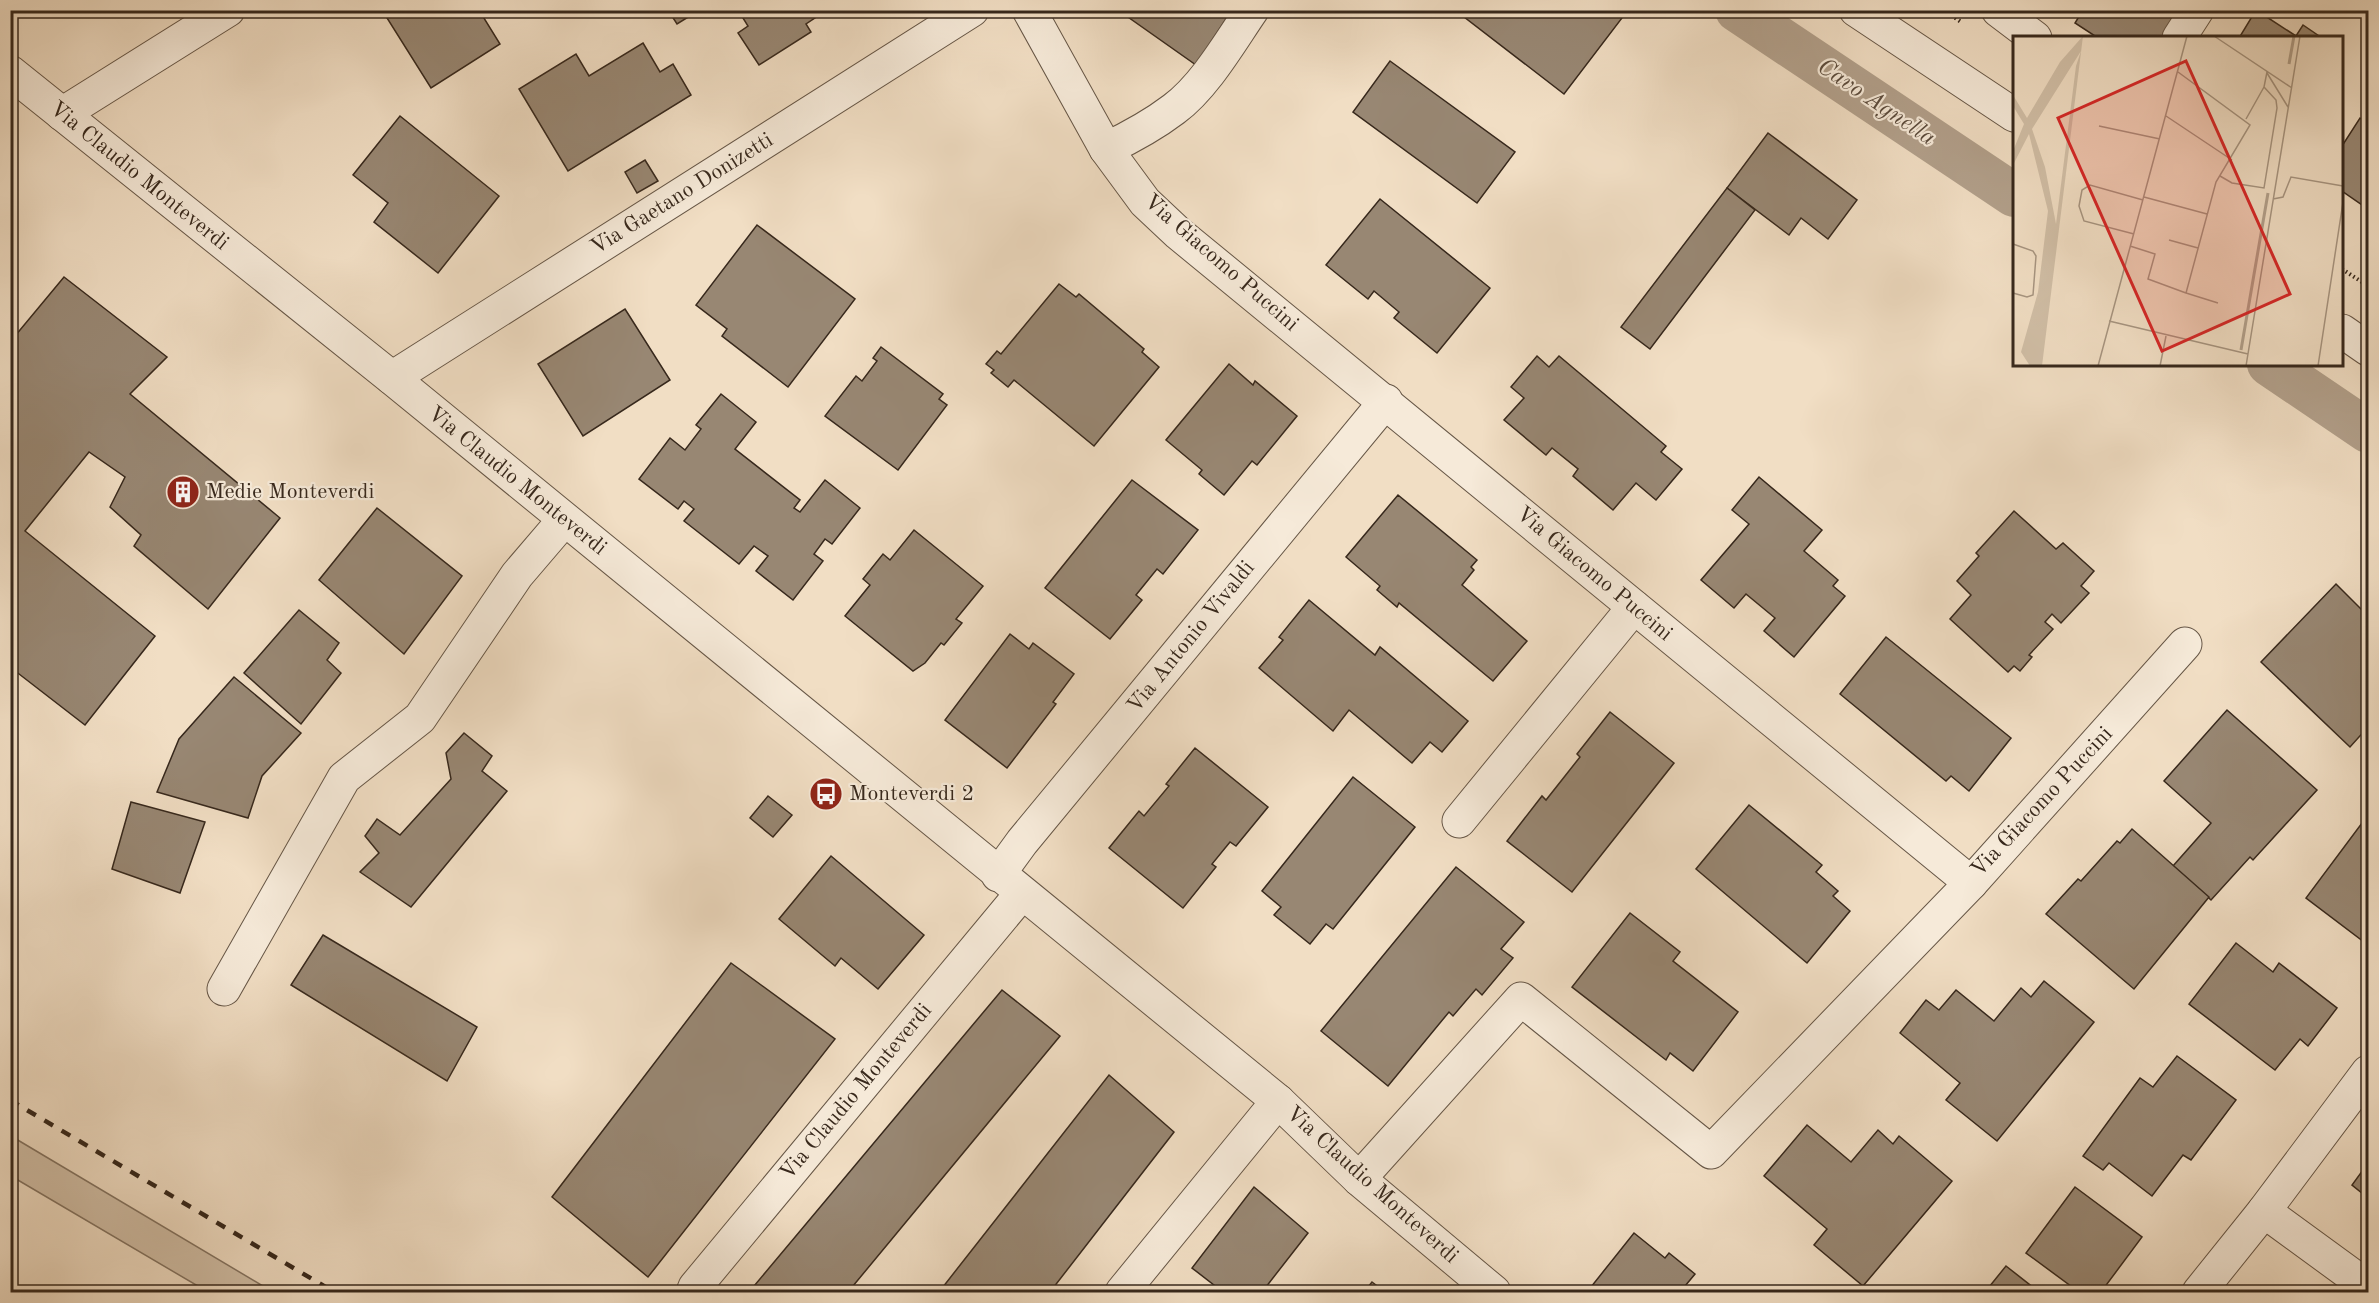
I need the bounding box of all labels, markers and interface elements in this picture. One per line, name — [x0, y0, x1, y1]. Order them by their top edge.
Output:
inset map — [2013, 36, 2343, 366]
water label: Cavo Agnella — [1813, 55, 1940, 151]
street label: Via Claudio Monteverdi — [45, 97, 233, 255]
street label: Via Gaetano Donizetti — [587, 129, 777, 259]
street label: Via Giacomo Puccini — [1140, 190, 1302, 336]
street label: Via Claudio Monteverdi — [423, 402, 611, 560]
building icon: Medie Monteverdi — [165, 474, 201, 510]
place label: Medie Monteverdi — [206, 481, 375, 503]
street label: Via Giacomo Puccini — [1512, 502, 1676, 646]
street label: Via Antonio Vivaldi — [1123, 557, 1259, 717]
street label: Via Giacomo Puccini — [1967, 723, 2117, 881]
bus stop icon: Monteverdi 2 — [808, 776, 844, 812]
place label: Monteverdi 2 — [849, 783, 974, 805]
street label: Via Claudio Monteverdi — [776, 999, 936, 1184]
street label: Via Claudio Monteverdi — [1282, 1102, 1462, 1268]

